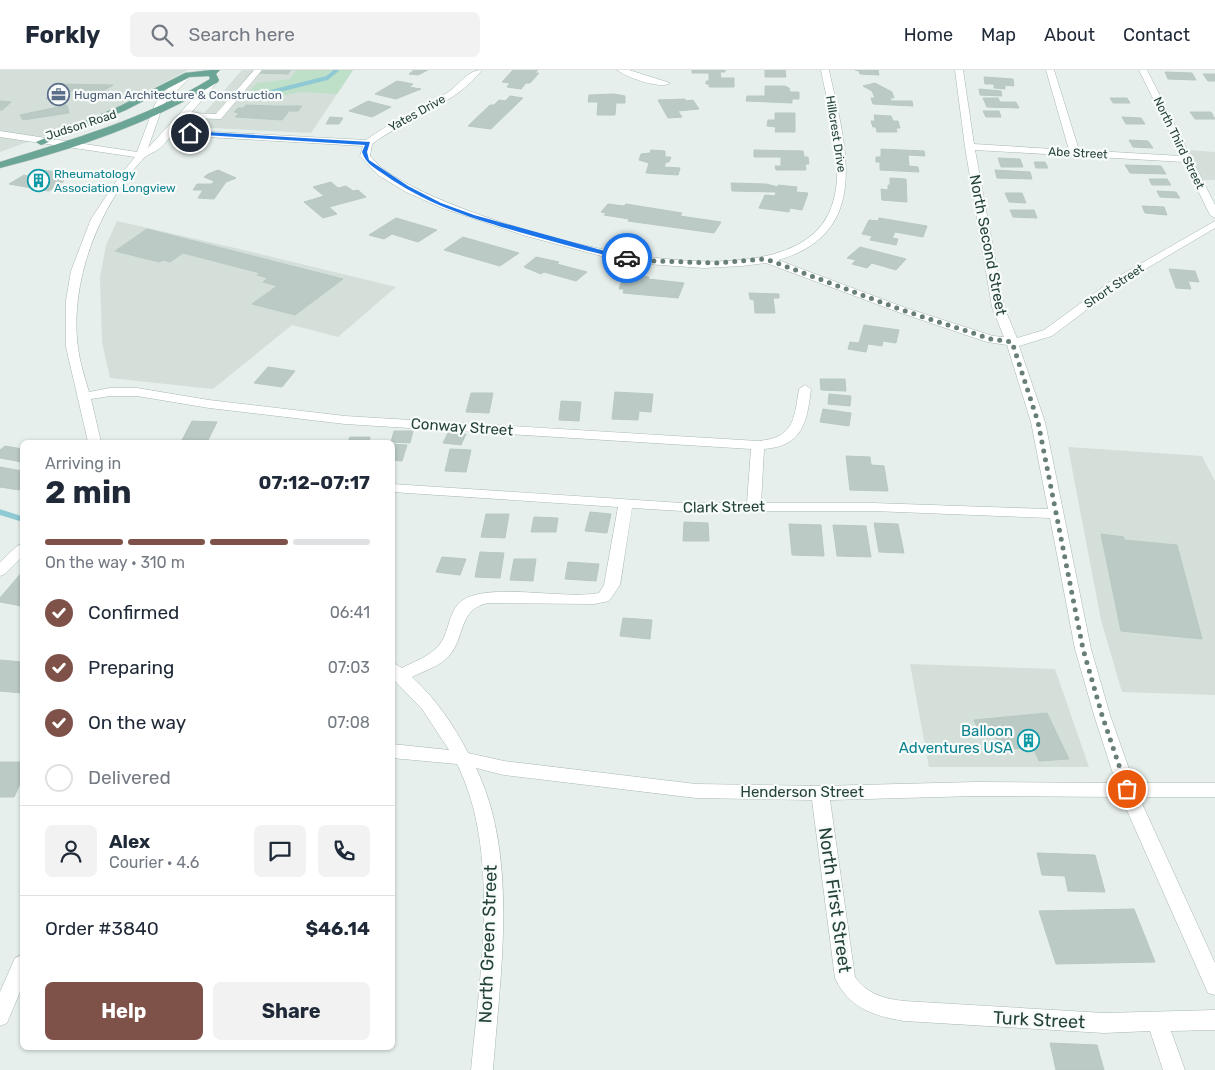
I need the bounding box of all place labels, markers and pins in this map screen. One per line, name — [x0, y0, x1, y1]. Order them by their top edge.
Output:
office icon: Hugman Architecture & Construction — [46, 83, 70, 107]
place label: Hugman Architecture & Construction — [74, 88, 282, 102]
pin — [169, 112, 211, 154]
place label: Rheumatology Association Longview — [54, 167, 176, 195]
building icon: Rheumatology Association Longview — [26, 169, 50, 193]
place label: Balloon Adventures USA — [899, 722, 1013, 757]
building icon: Balloon Adventures USA — [1017, 728, 1041, 752]
pin — [1106, 768, 1148, 810]

